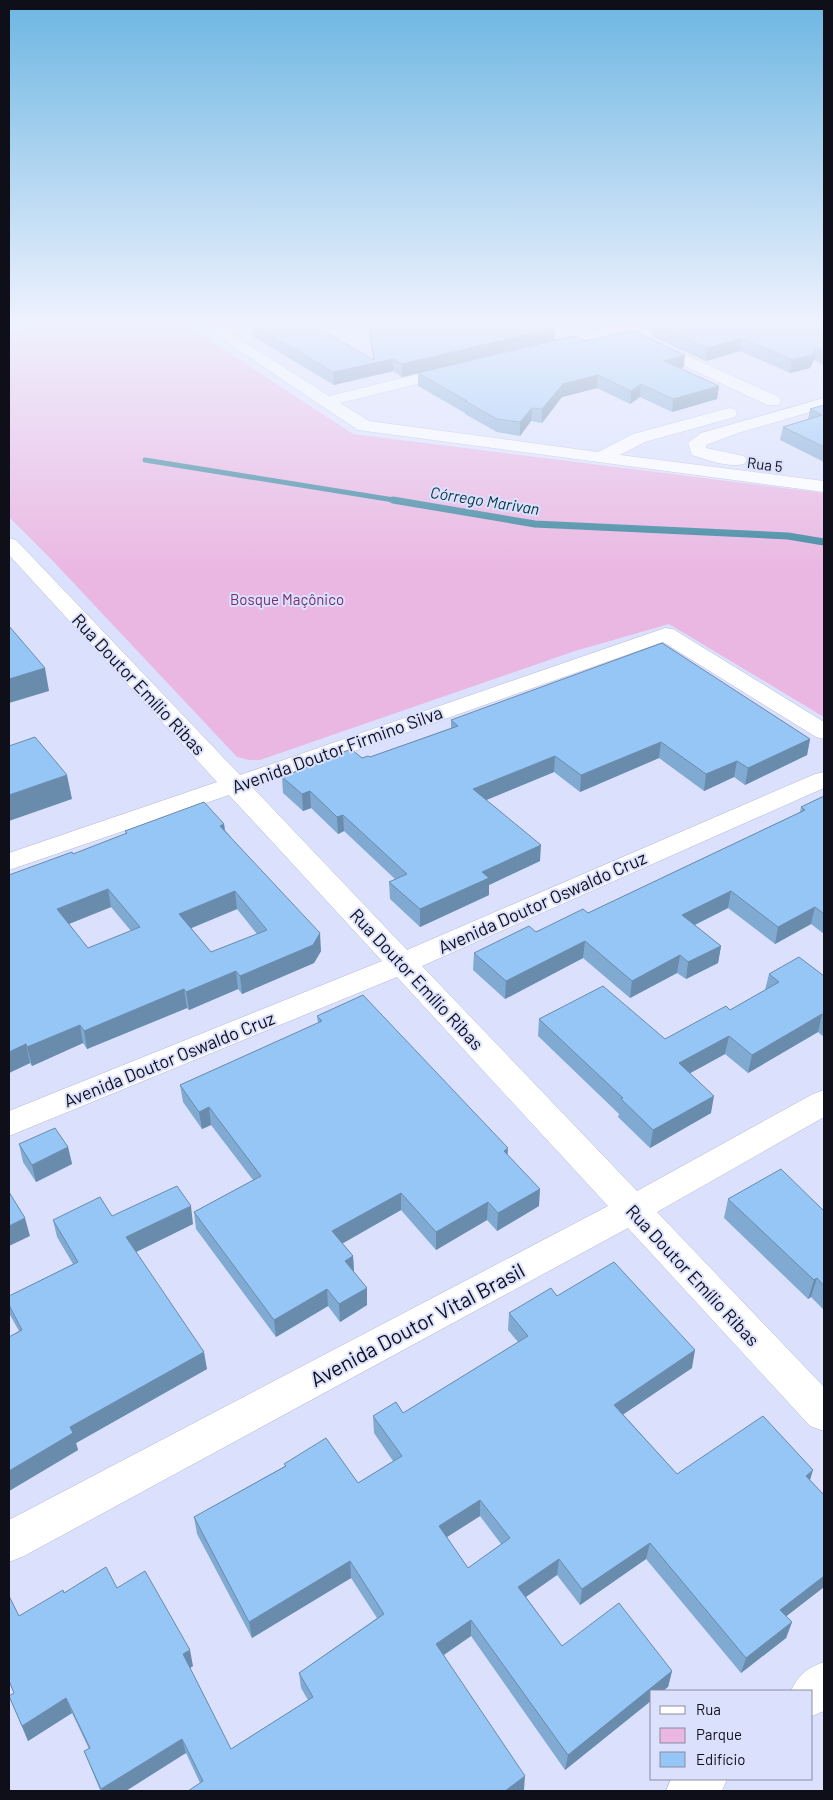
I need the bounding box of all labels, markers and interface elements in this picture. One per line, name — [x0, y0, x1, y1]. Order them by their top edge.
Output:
street label: Rua 5 — [746, 453, 784, 475]
water label: Córrego Marivan — [429, 482, 541, 518]
park label: Bosque Maçônico — [230, 590, 344, 608]
street label: Rua Doutor Emílio Ribas — [68, 609, 210, 759]
street label: Avenida Doutor Firmino Silva — [229, 701, 445, 797]
street label: Avenida Doutor Oswaldo Cruz — [434, 846, 650, 958]
street label: Rua Doutor Emílio Ribas — [346, 904, 488, 1054]
street label: Avenida Doutor Oswaldo Cruz — [60, 1007, 278, 1111]
street label: Rua Doutor Emílio Ribas — [622, 1200, 764, 1350]
street label: Avenida Doutor Vital Brasil — [306, 1257, 528, 1391]
legend — [650, 1690, 813, 1780]
text: Rua — [696, 1700, 721, 1718]
text: Parque — [696, 1725, 742, 1743]
text: Edifício — [696, 1750, 745, 1768]

